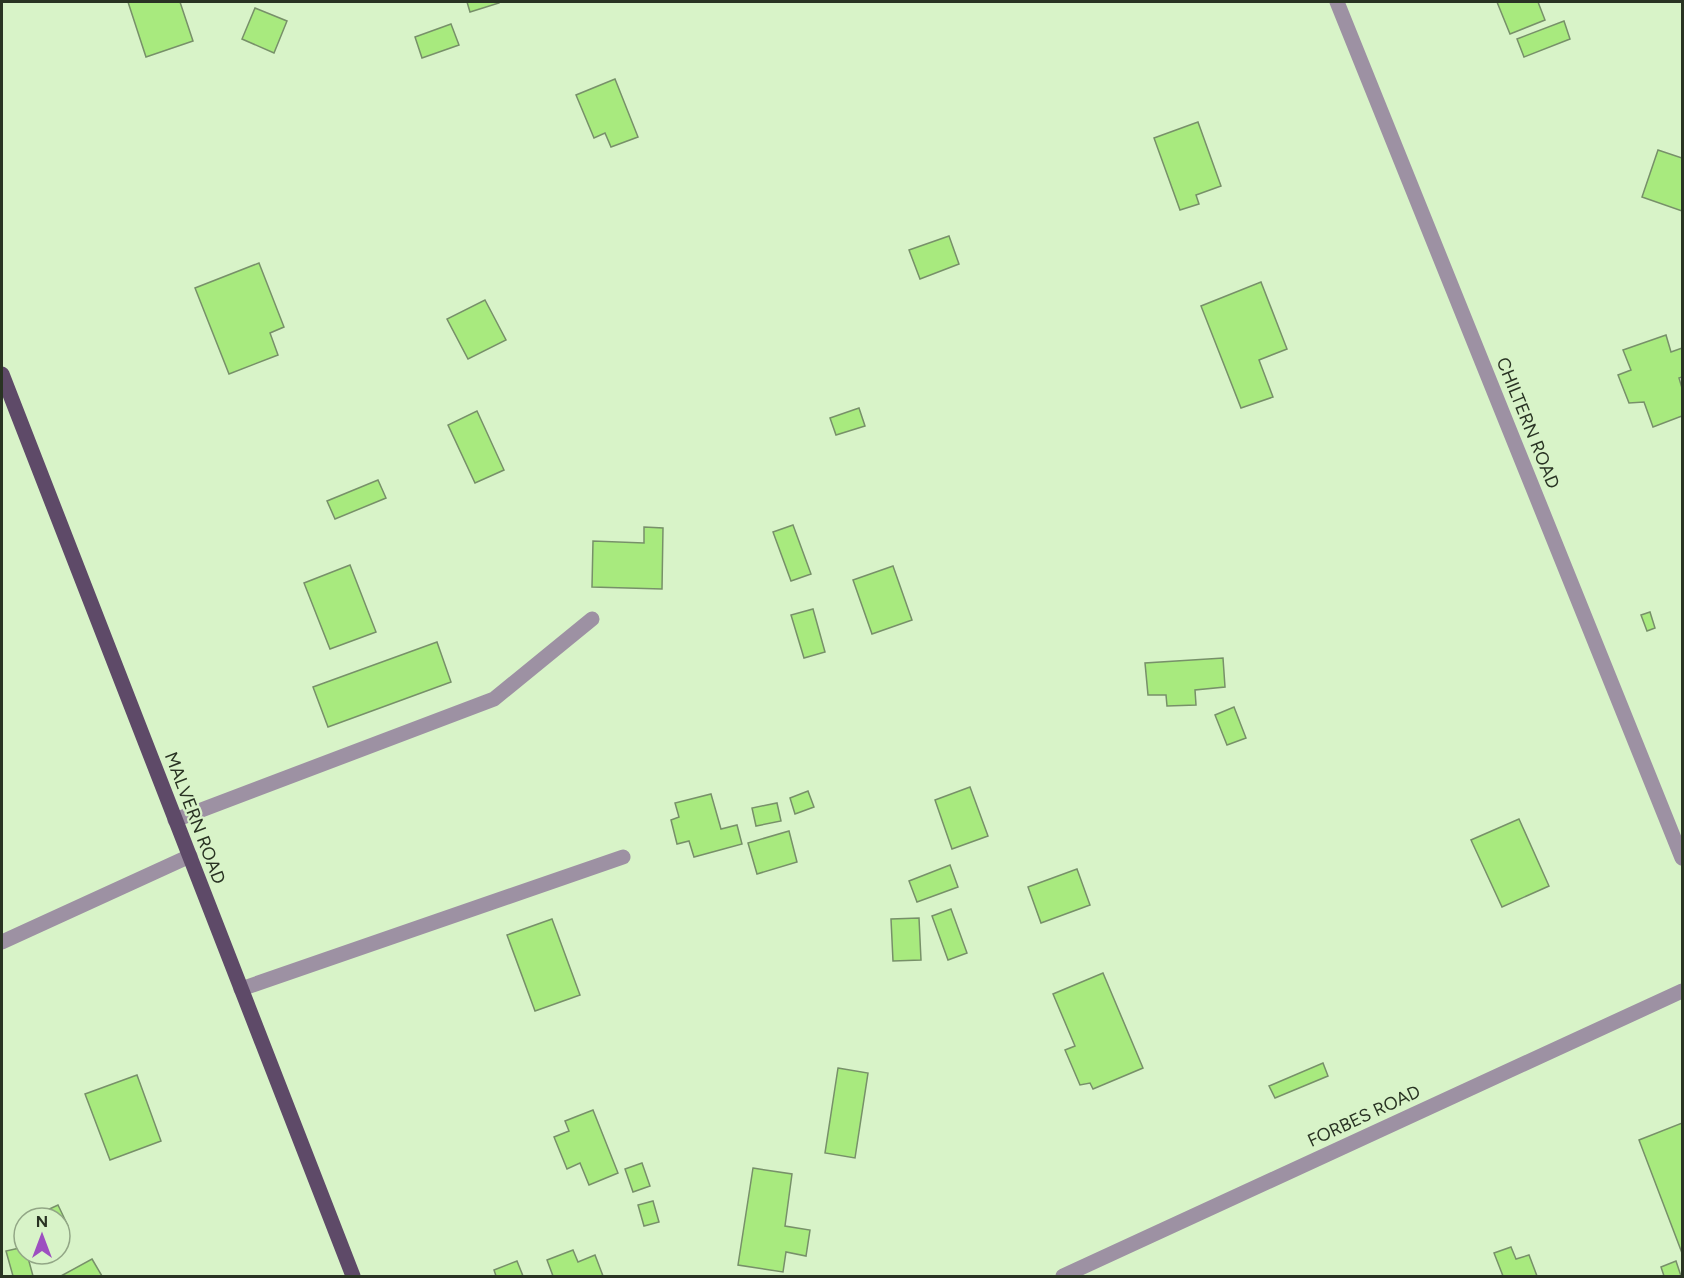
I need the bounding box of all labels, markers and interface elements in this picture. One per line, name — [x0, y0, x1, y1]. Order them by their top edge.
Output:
street label: CHILTERN ROAD — [1492, 354, 1564, 492]
street label: MALVERN ROAD — [160, 749, 230, 887]
street label: FORBES ROAD — [1304, 1080, 1424, 1152]
north arrow — [12, 1206, 72, 1266]
text: N — [36, 1212, 48, 1231]

